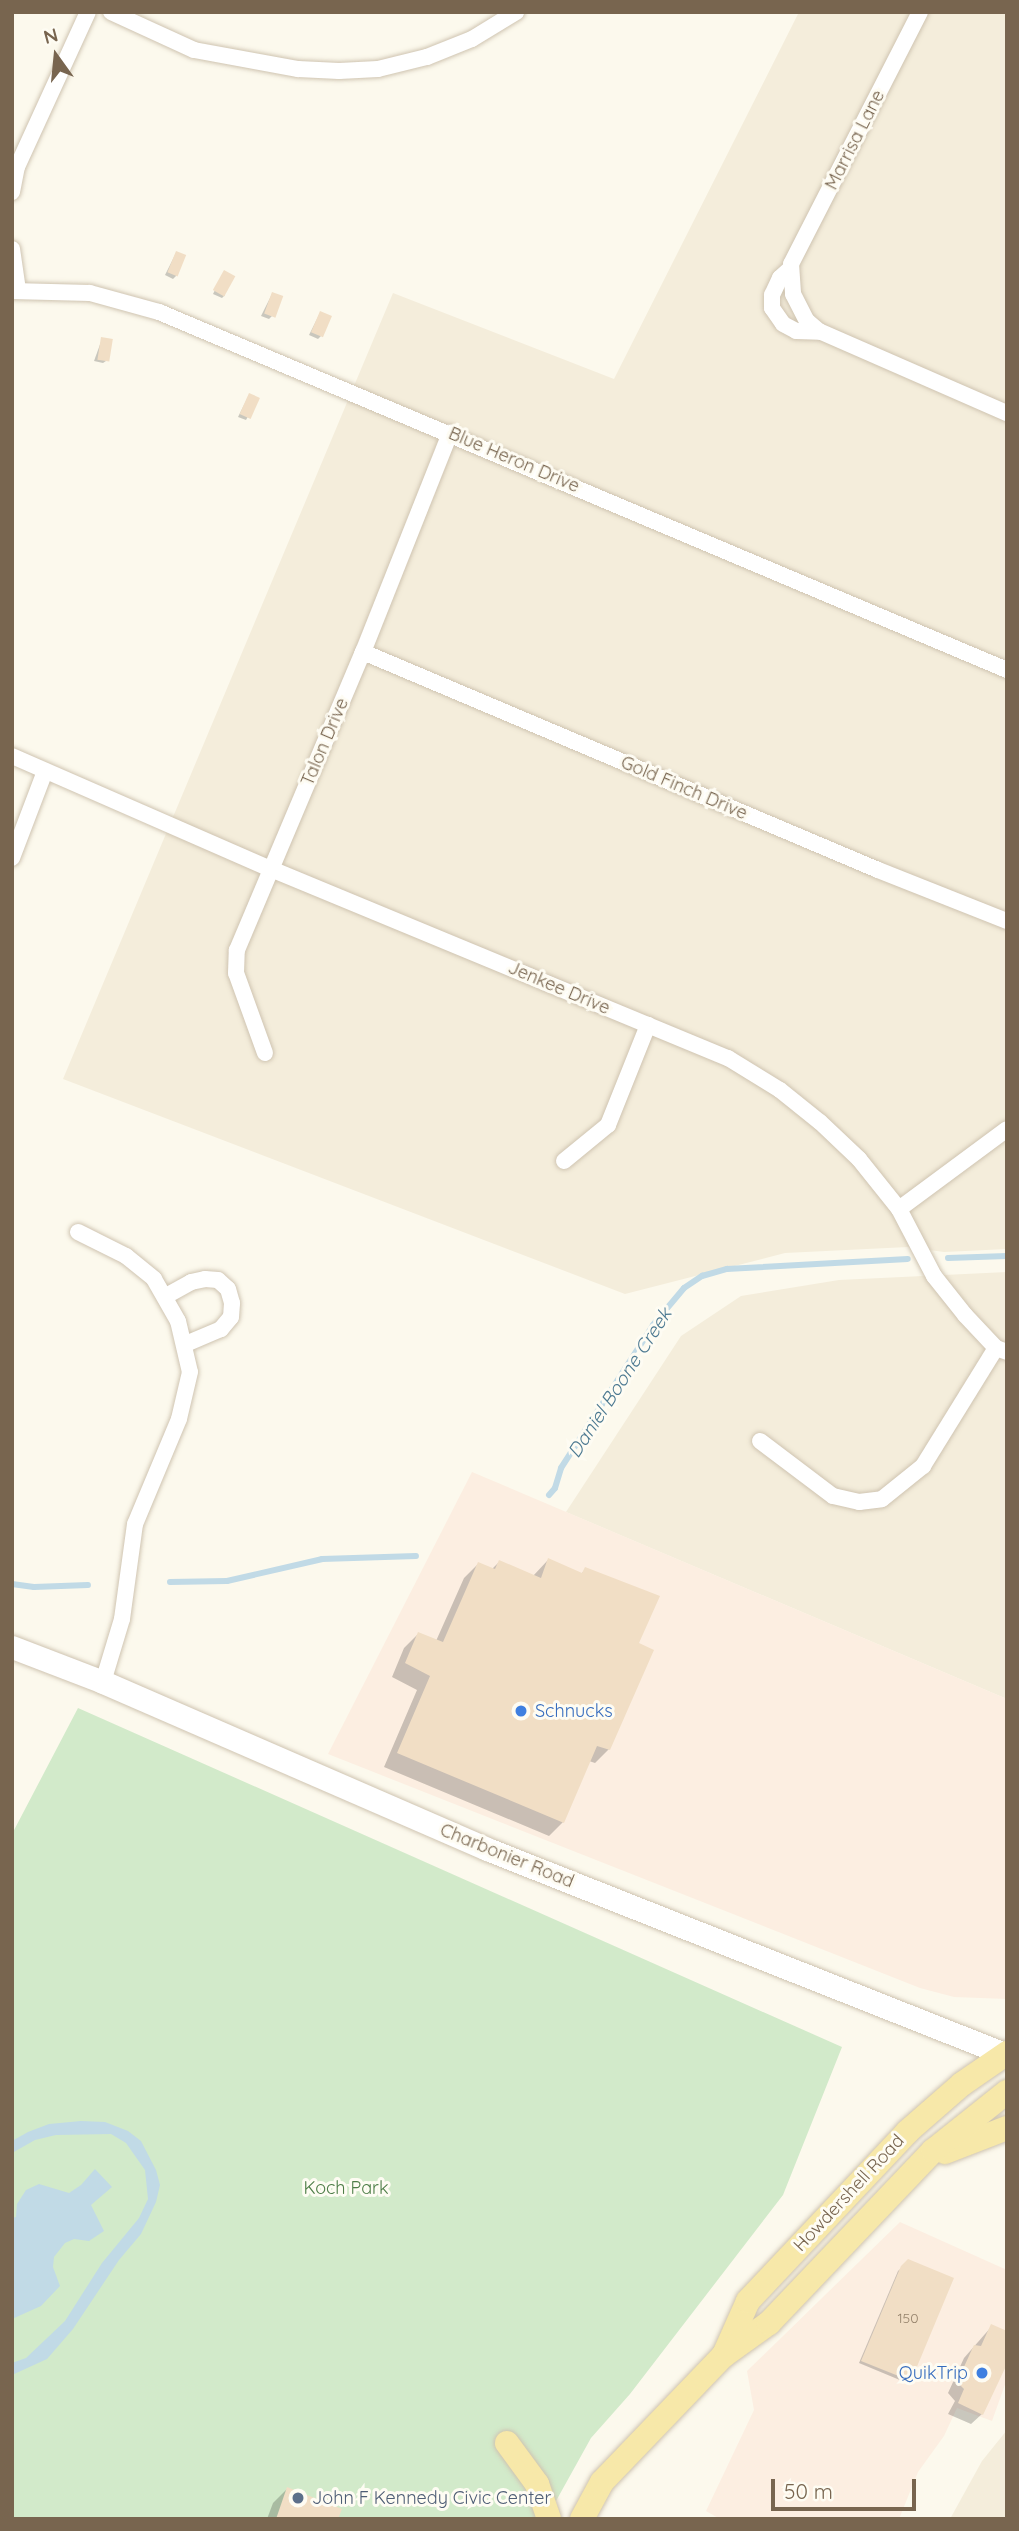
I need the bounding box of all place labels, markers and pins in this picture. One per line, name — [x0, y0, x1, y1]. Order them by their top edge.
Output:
place label: Schnucks — [535, 1700, 613, 1722]
marker: Schnucks — [513, 1703, 529, 1719]
place label: QuikTrip — [899, 2362, 968, 2384]
marker: QuikTrip — [974, 2365, 990, 2381]
place label: John F Kennedy Civic Center — [312, 2487, 551, 2509]
marker: John F Kennedy Civic Center — [290, 2490, 306, 2506]

